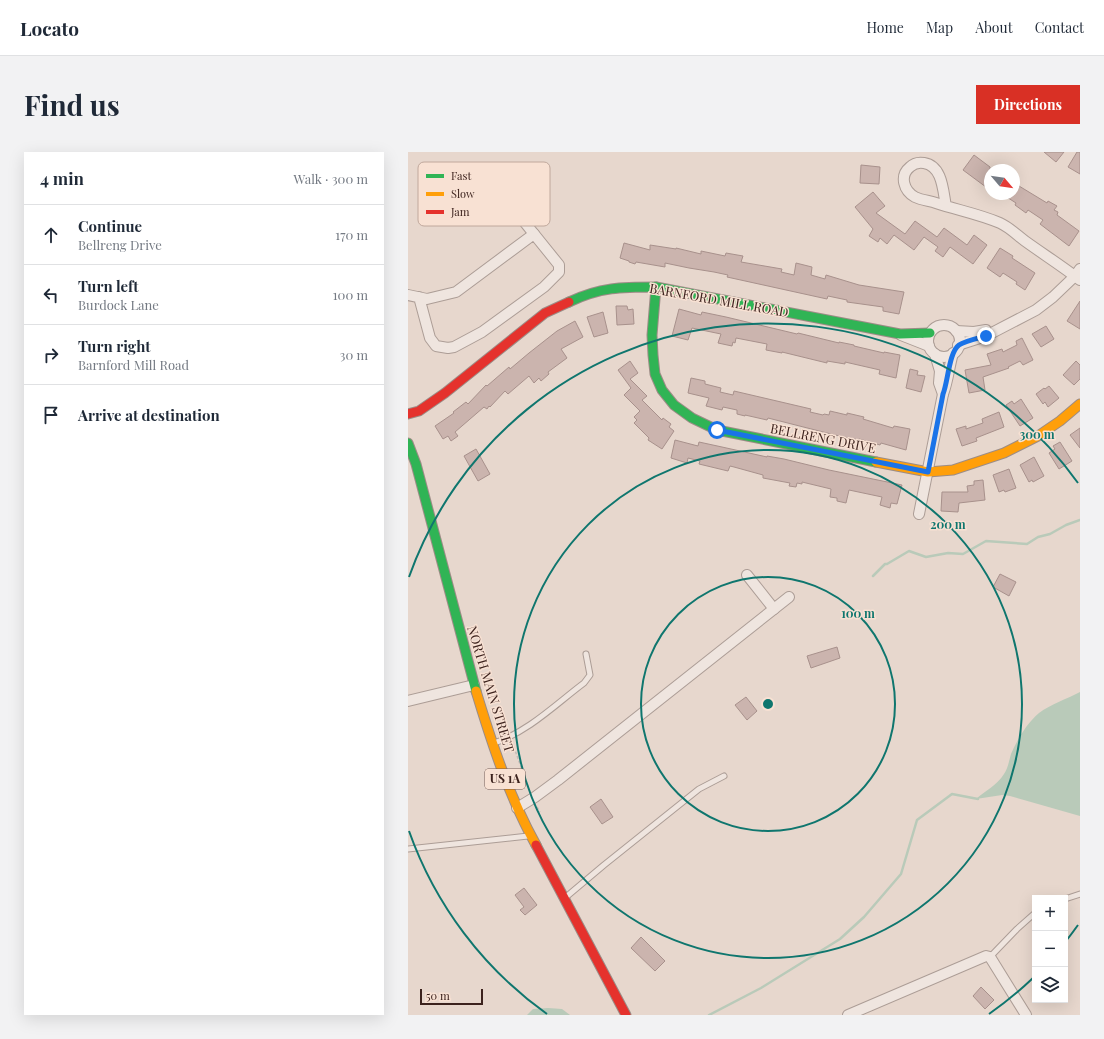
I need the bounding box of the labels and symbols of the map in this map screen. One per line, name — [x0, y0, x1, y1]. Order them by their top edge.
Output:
legend — [418, 162, 550, 226]
north arrow — [984, 164, 1020, 200]
text: Fast — [451, 168, 471, 183]
text: Slow — [451, 186, 475, 201]
text: Jam — [450, 204, 470, 219]
street label: BARNFORD MILL ROAD — [648, 279, 790, 320]
route end — [977, 327, 995, 345]
street label: BELLRENG DRIVE — [769, 419, 877, 456]
route start — [708, 421, 726, 439]
text: 300 m — [1020, 426, 1055, 442]
text: 200 m — [930, 516, 966, 532]
text: 100 m — [841, 605, 875, 621]
street label: NORTH MAIN STREET — [464, 623, 519, 754]
centre of rings — [761, 697, 775, 711]
road number: US 1A — [485, 769, 525, 789]
scale bar — [420, 987, 483, 1006]

